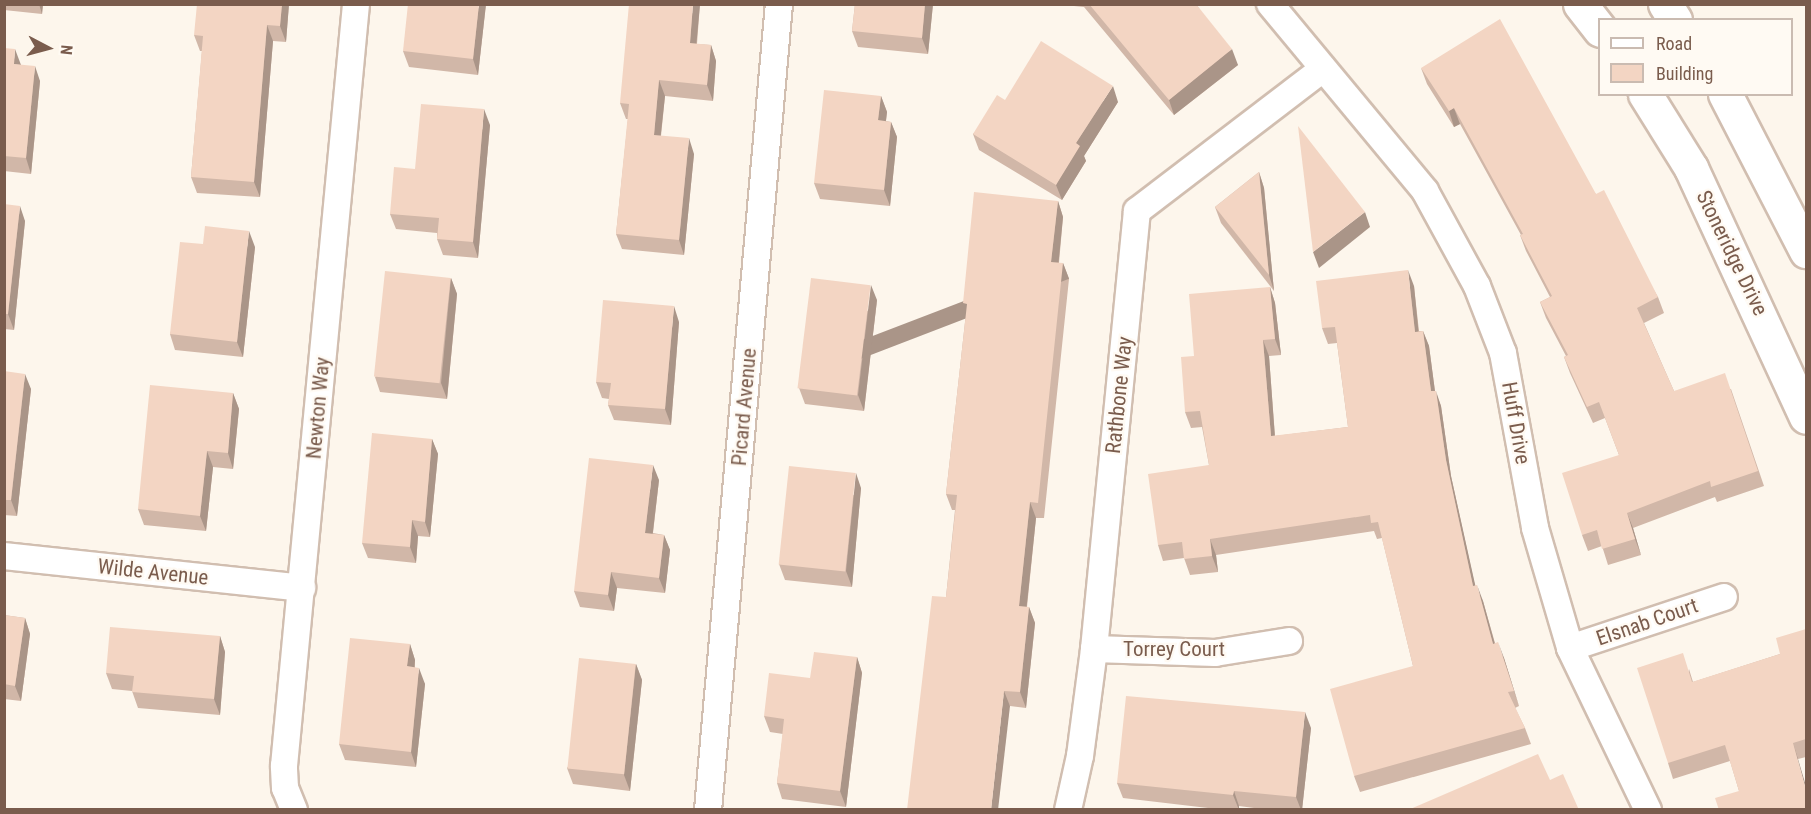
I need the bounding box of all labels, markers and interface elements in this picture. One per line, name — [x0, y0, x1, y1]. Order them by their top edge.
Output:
north arrow — [18, 18, 78, 78]
legend — [1598, 18, 1793, 96]
text: Road — [1656, 33, 1692, 54]
text: N — [56, 44, 76, 56]
text: Building — [1656, 63, 1713, 84]
street label: Stoneridge Drive — [1691, 186, 1773, 320]
street label: Rathbone Way — [1100, 335, 1138, 455]
street label: Picard Avenue — [726, 347, 762, 467]
street label: Newton Way — [301, 356, 335, 460]
street label: Huff Drive — [1496, 380, 1536, 466]
street label: Wilde Avenue — [96, 554, 210, 590]
street label: Elsnab Court — [1593, 593, 1701, 651]
street label: Torrey Court — [1123, 636, 1225, 662]

